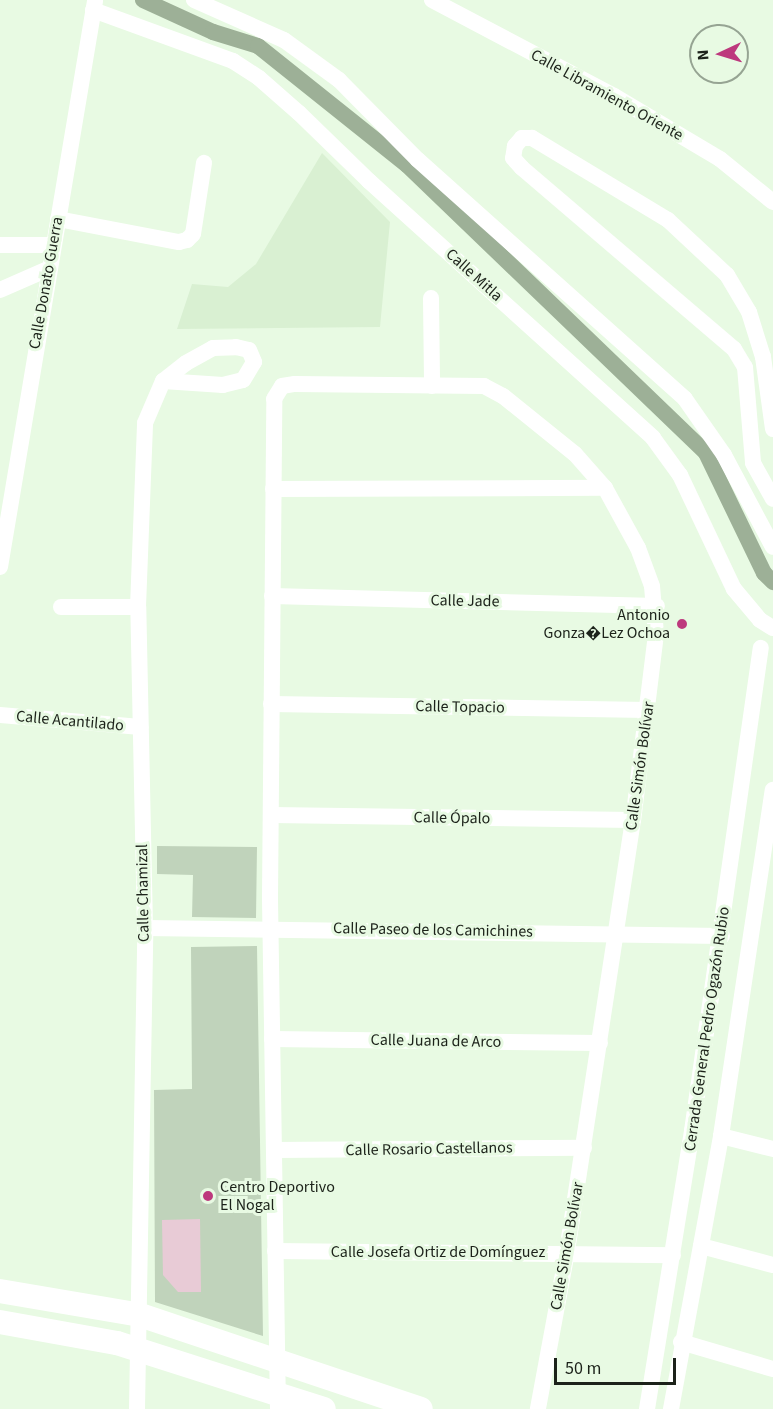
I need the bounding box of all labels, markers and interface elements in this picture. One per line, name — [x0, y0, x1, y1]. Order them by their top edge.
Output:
north arrow — [689, 24, 749, 84]
street label: Calle Libramiento Oriente — [527, 45, 687, 145]
text: N — [692, 49, 714, 61]
street label: Calle Donato Guerra — [25, 215, 67, 351]
street label: Calle Mitla — [442, 245, 506, 305]
street label: Calle Jade — [430, 591, 500, 611]
place label: Antonio Gonza�Lez Ochoa — [544, 605, 670, 643]
marker: Antonio Gonza�Lez Ochoa — [675, 617, 689, 631]
street label: Calle Topacio — [415, 697, 505, 717]
street label: Calle Simón Bolívar — [621, 700, 659, 832]
street label: Calle Acantilado — [15, 707, 125, 735]
street label: Calle Ópalo — [414, 808, 490, 828]
street label: Calle Chamizal — [133, 844, 153, 942]
street label: Cerrada General Pedro Ogazón Rubio — [680, 905, 734, 1153]
street label: Calle Paseo de los Camichines — [333, 919, 533, 941]
street label: Calle Juana de Arco — [371, 1030, 501, 1052]
street label: Calle Rosario Castellanos — [345, 1138, 513, 1160]
place label: Centro Deportivo El Nogal — [220, 1177, 335, 1215]
street label: Calle Simón Bolívar — [546, 1180, 588, 1312]
marker: Centro Deportivo El Nogal — [201, 1189, 215, 1203]
street label: Calle Josefa Ortiz de Domínguez — [331, 1242, 545, 1262]
scale bar — [557, 1346, 678, 1384]
text: 50 m — [565, 1356, 601, 1381]

